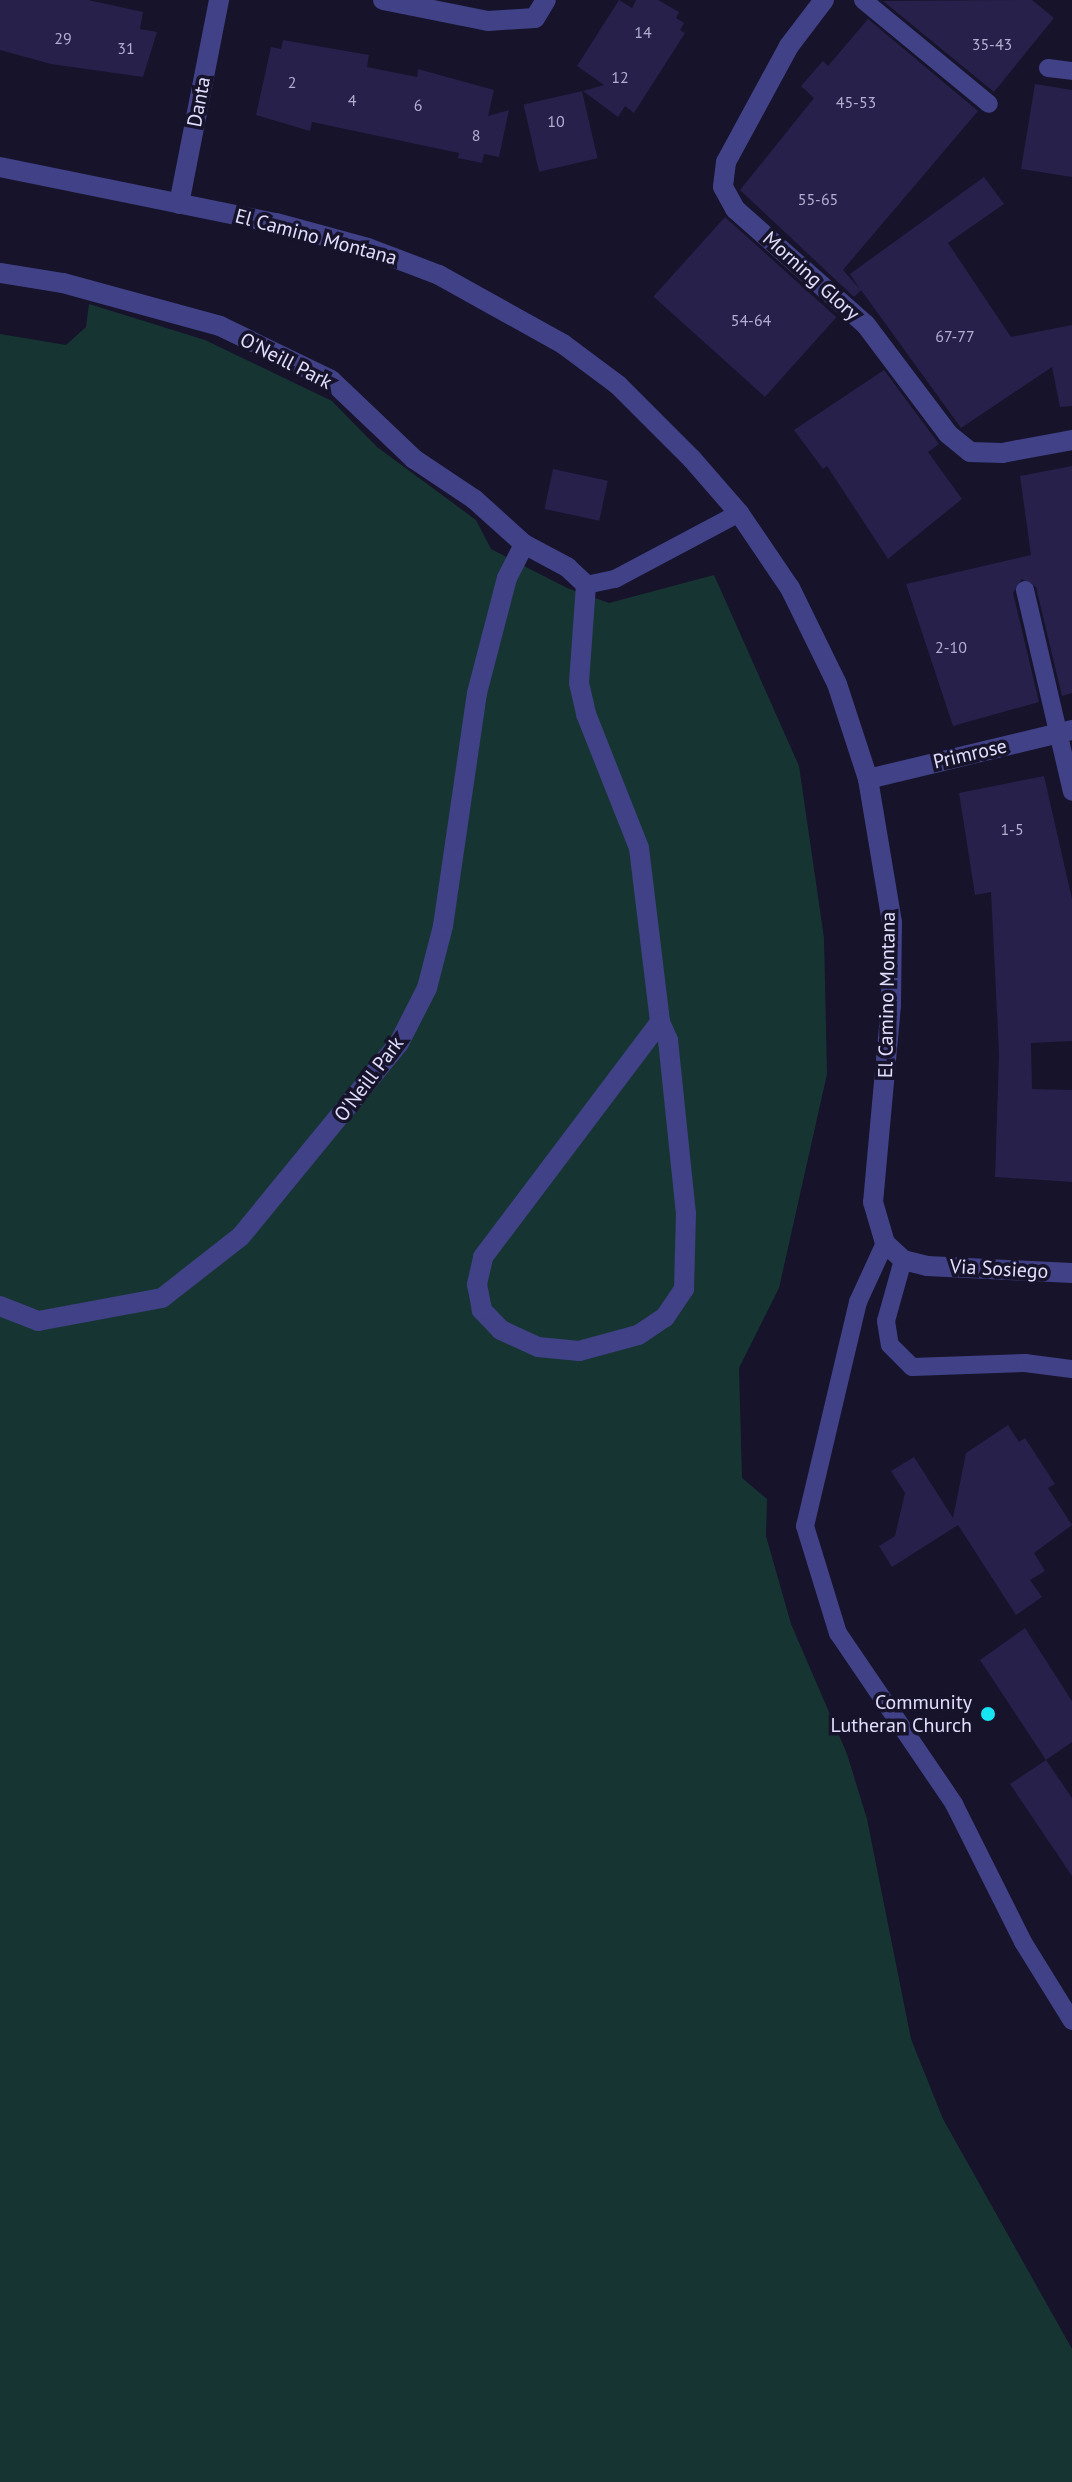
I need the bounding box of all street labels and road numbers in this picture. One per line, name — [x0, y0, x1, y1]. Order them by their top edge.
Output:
street label: Danta — [182, 75, 216, 129]
street label: El Camino Montana — [232, 204, 400, 270]
street label: Morning Glory — [758, 226, 864, 326]
street label: O'Neill Park — [236, 328, 336, 394]
street label: Primrose — [931, 734, 1009, 774]
street label: El Camino Montana — [874, 912, 900, 1078]
street label: O'Neill Park — [329, 1032, 409, 1126]
street label: Via Sosiego — [949, 1254, 1049, 1284]

